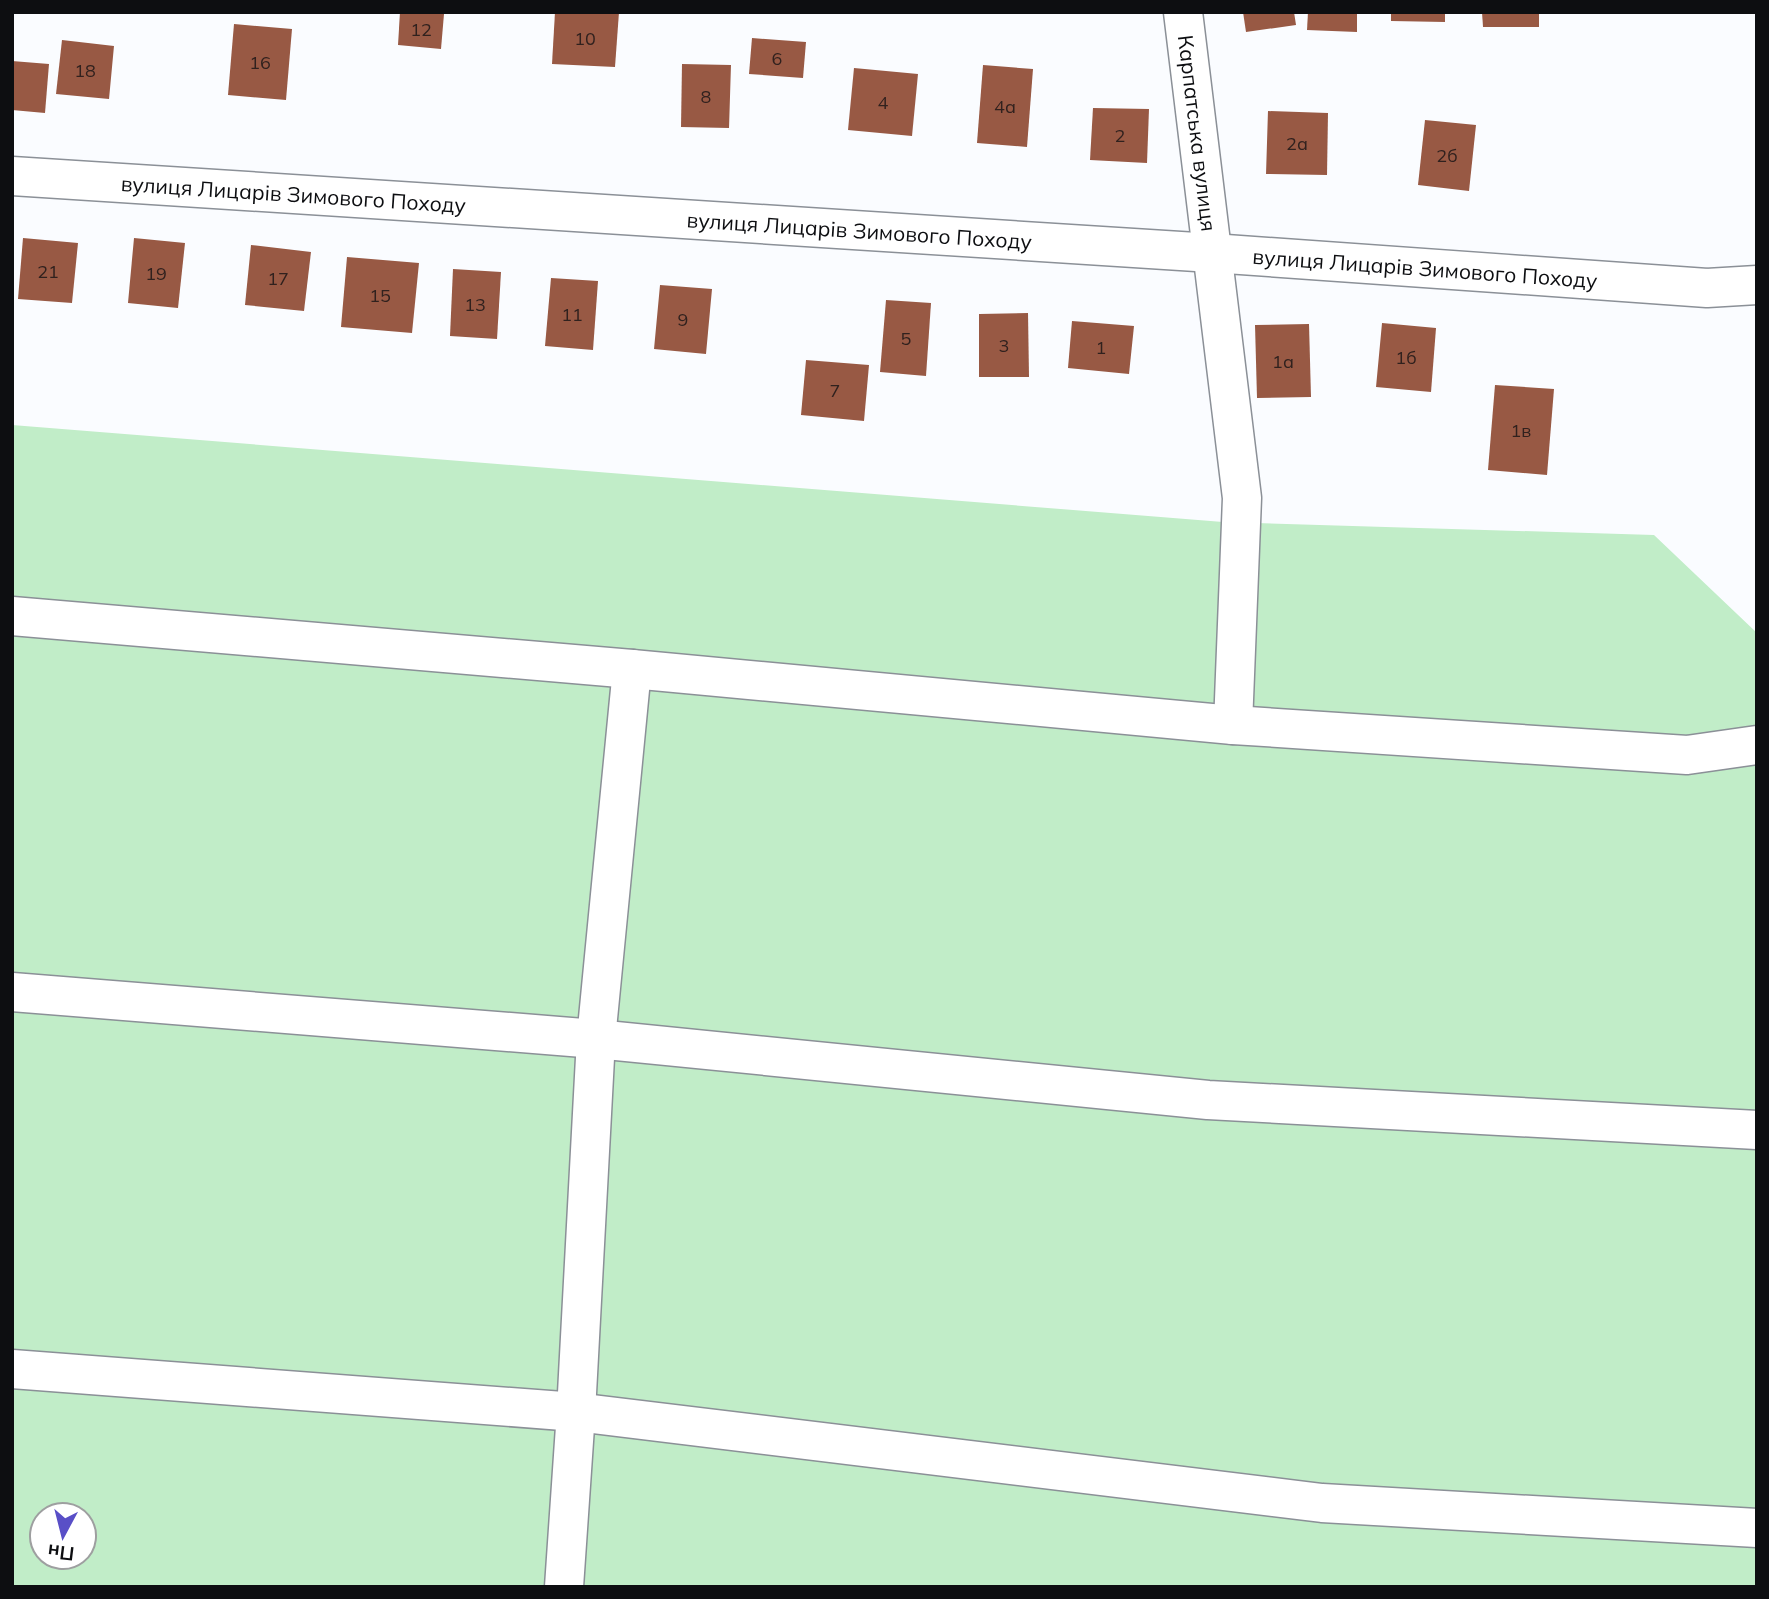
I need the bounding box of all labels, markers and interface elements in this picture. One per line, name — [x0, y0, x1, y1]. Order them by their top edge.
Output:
house number: 12 — [410, 18, 432, 41]
house number: 10 — [574, 27, 596, 50]
street label: Карпатська вулиця — [1173, 33, 1223, 233]
house number: 6 — [772, 47, 782, 70]
house number: 16 — [249, 51, 271, 74]
house number: 18 — [74, 59, 96, 82]
house number: 8 — [701, 85, 711, 108]
house number: 4 — [878, 91, 889, 114]
house number: 4а — [994, 95, 1016, 118]
house number: 2 — [1115, 124, 1125, 147]
house number: 2а — [1286, 132, 1308, 155]
house number: 2б — [1436, 144, 1458, 167]
street label: вулиця Лицарів Зимового Походу — [120, 170, 467, 218]
street label: вулиця Лицарів Зимового Походу — [686, 206, 1033, 254]
street label: вулиця Лицарів Зимового Походу — [1252, 243, 1598, 293]
house number: 21 — [37, 260, 59, 283]
house number: 19 — [145, 262, 167, 285]
house number: 17 — [267, 267, 289, 290]
house number: 15 — [369, 284, 391, 307]
house number: 13 — [464, 293, 486, 316]
house number: 11 — [561, 303, 583, 326]
house number: 9 — [678, 308, 688, 331]
house number: 5 — [901, 327, 912, 350]
house number: 3 — [999, 334, 1009, 357]
house number: 1 — [1096, 336, 1106, 359]
house number: 1б — [1395, 346, 1417, 369]
house number: 1а — [1272, 350, 1294, 373]
house number: 7 — [830, 379, 840, 402]
house number: 1в — [1511, 419, 1531, 442]
north arrow — [28, 1501, 98, 1571]
text: Пн — [46, 1539, 76, 1566]

